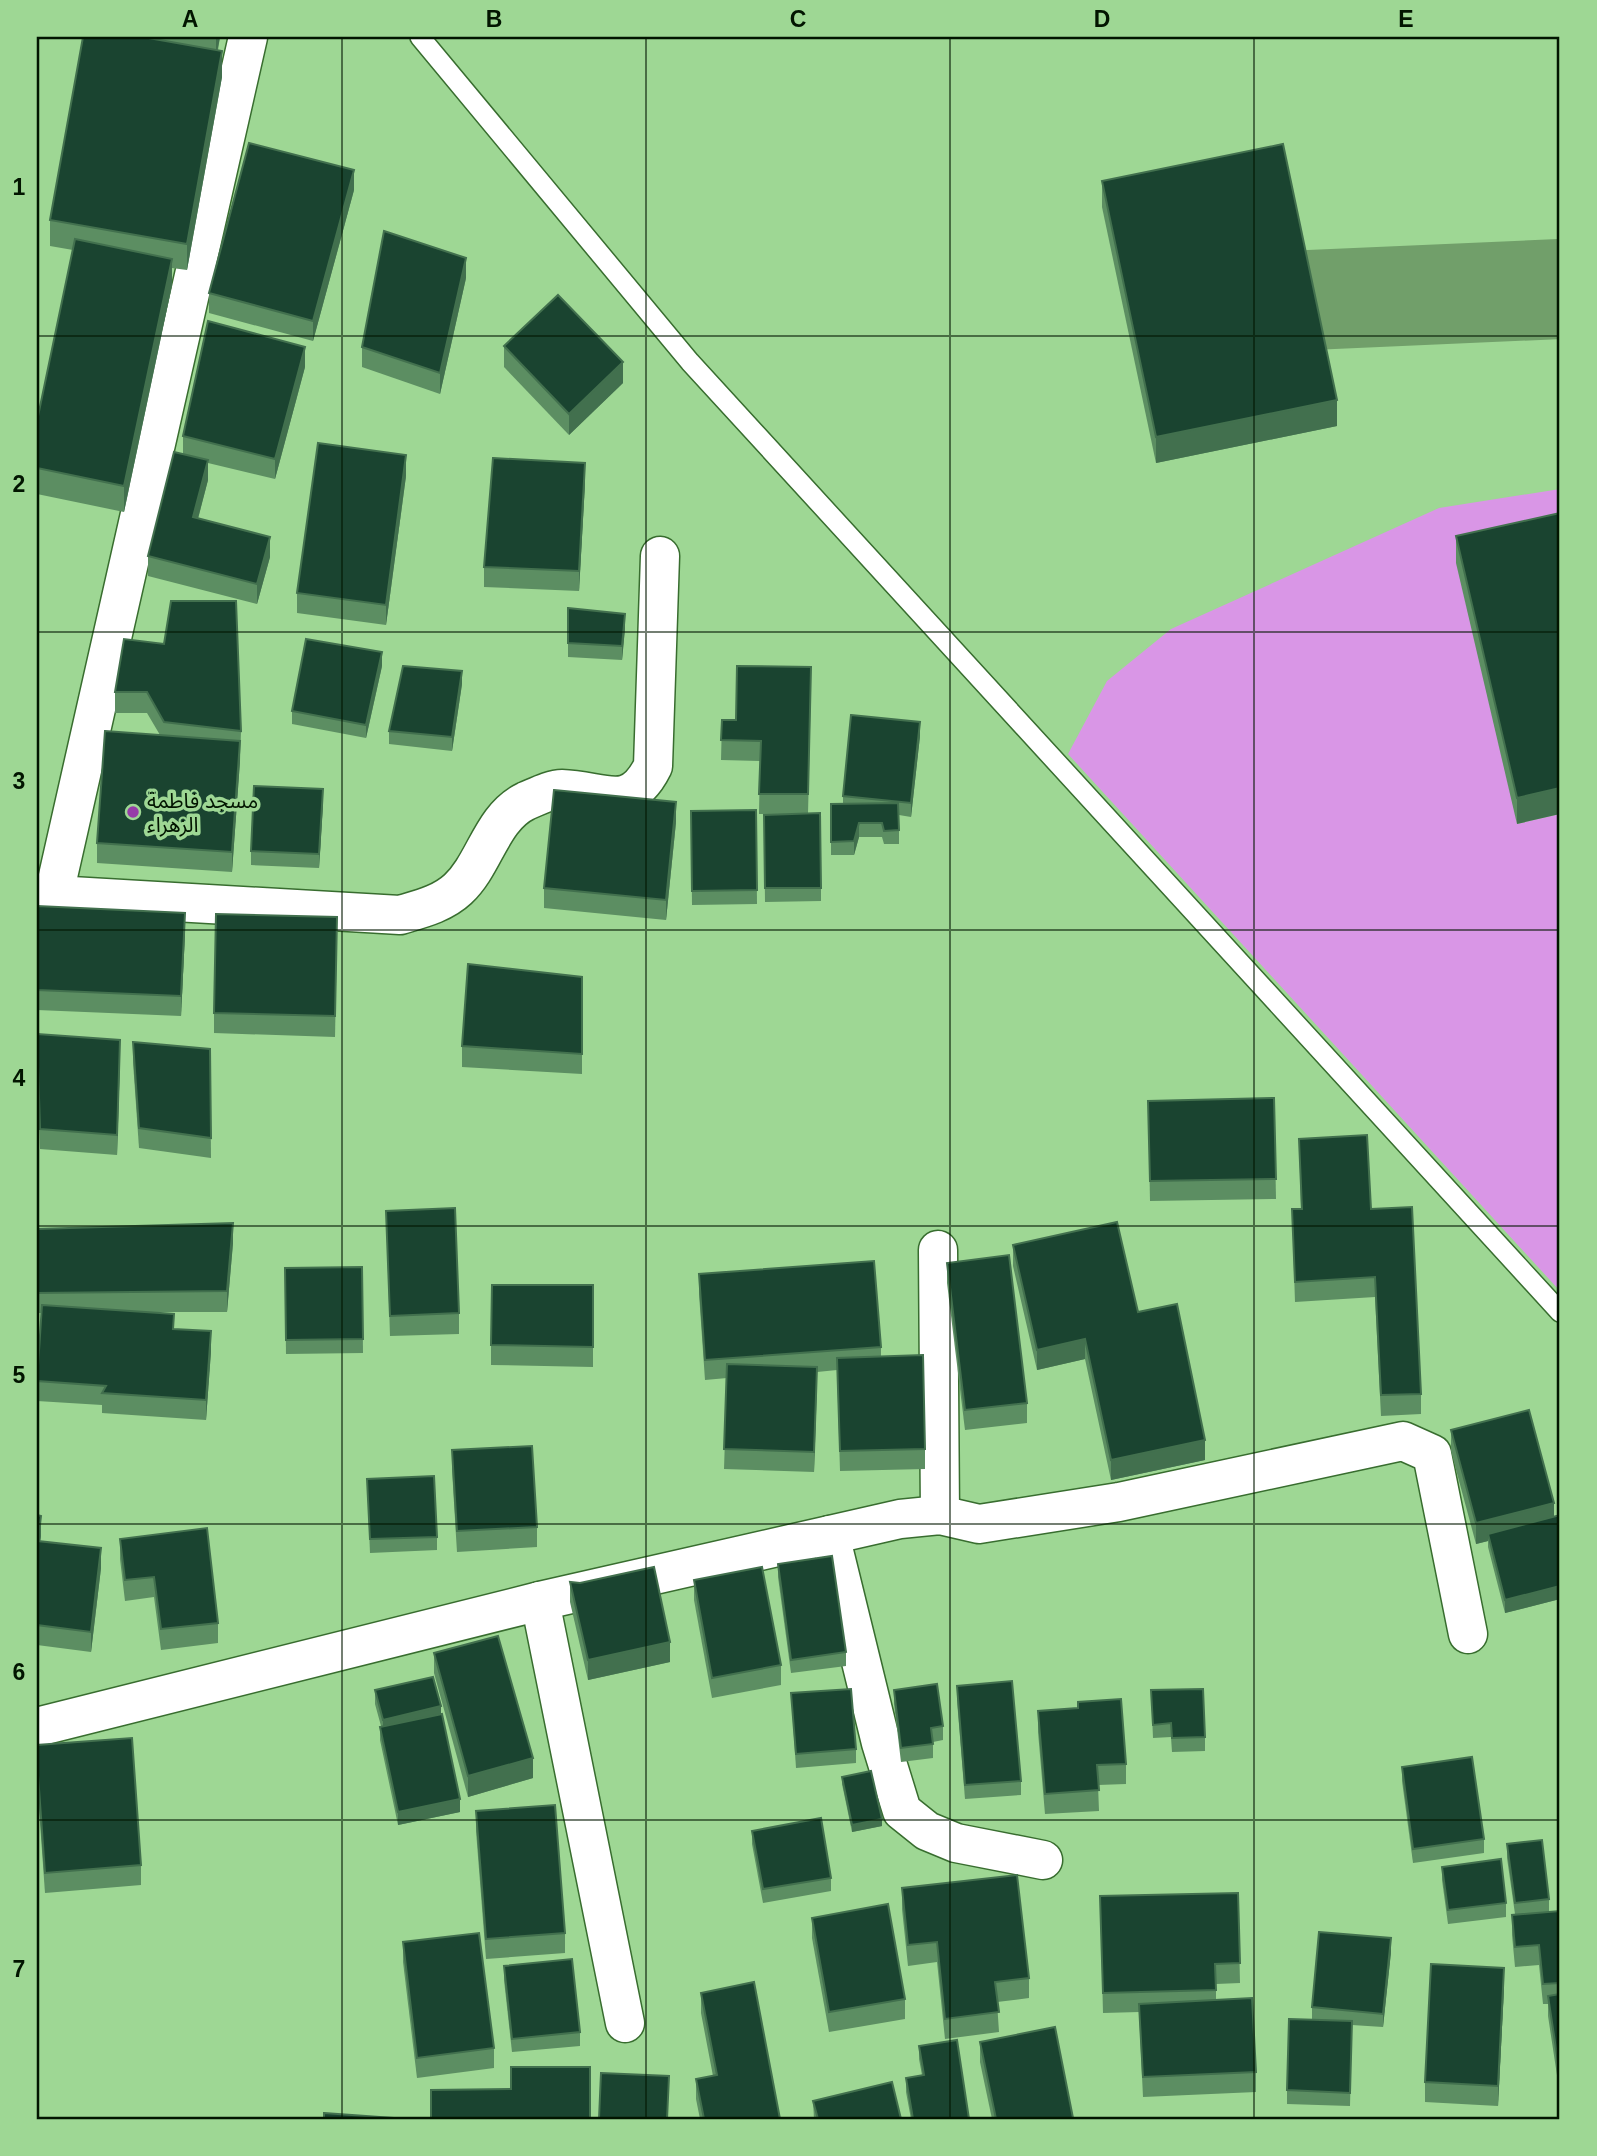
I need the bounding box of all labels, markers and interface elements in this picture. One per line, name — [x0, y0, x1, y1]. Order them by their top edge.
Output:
text: A — [182, 6, 198, 32]
text: B — [486, 6, 502, 32]
text: C — [790, 6, 806, 32]
text: D — [1094, 6, 1110, 32]
text: E — [1398, 6, 1414, 32]
text: 1 — [13, 174, 26, 200]
text: 2 — [13, 471, 25, 497]
text: 3 — [13, 768, 25, 794]
place label: مسجد فاطمة الزهراء — [147, 789, 258, 837]
marker: مسجد فاطمة الزهراء — [125, 804, 141, 820]
text: 4 — [13, 1065, 26, 1091]
text: 5 — [13, 1362, 26, 1388]
text: 6 — [13, 1659, 25, 1685]
text: 7 — [13, 1956, 25, 1982]

